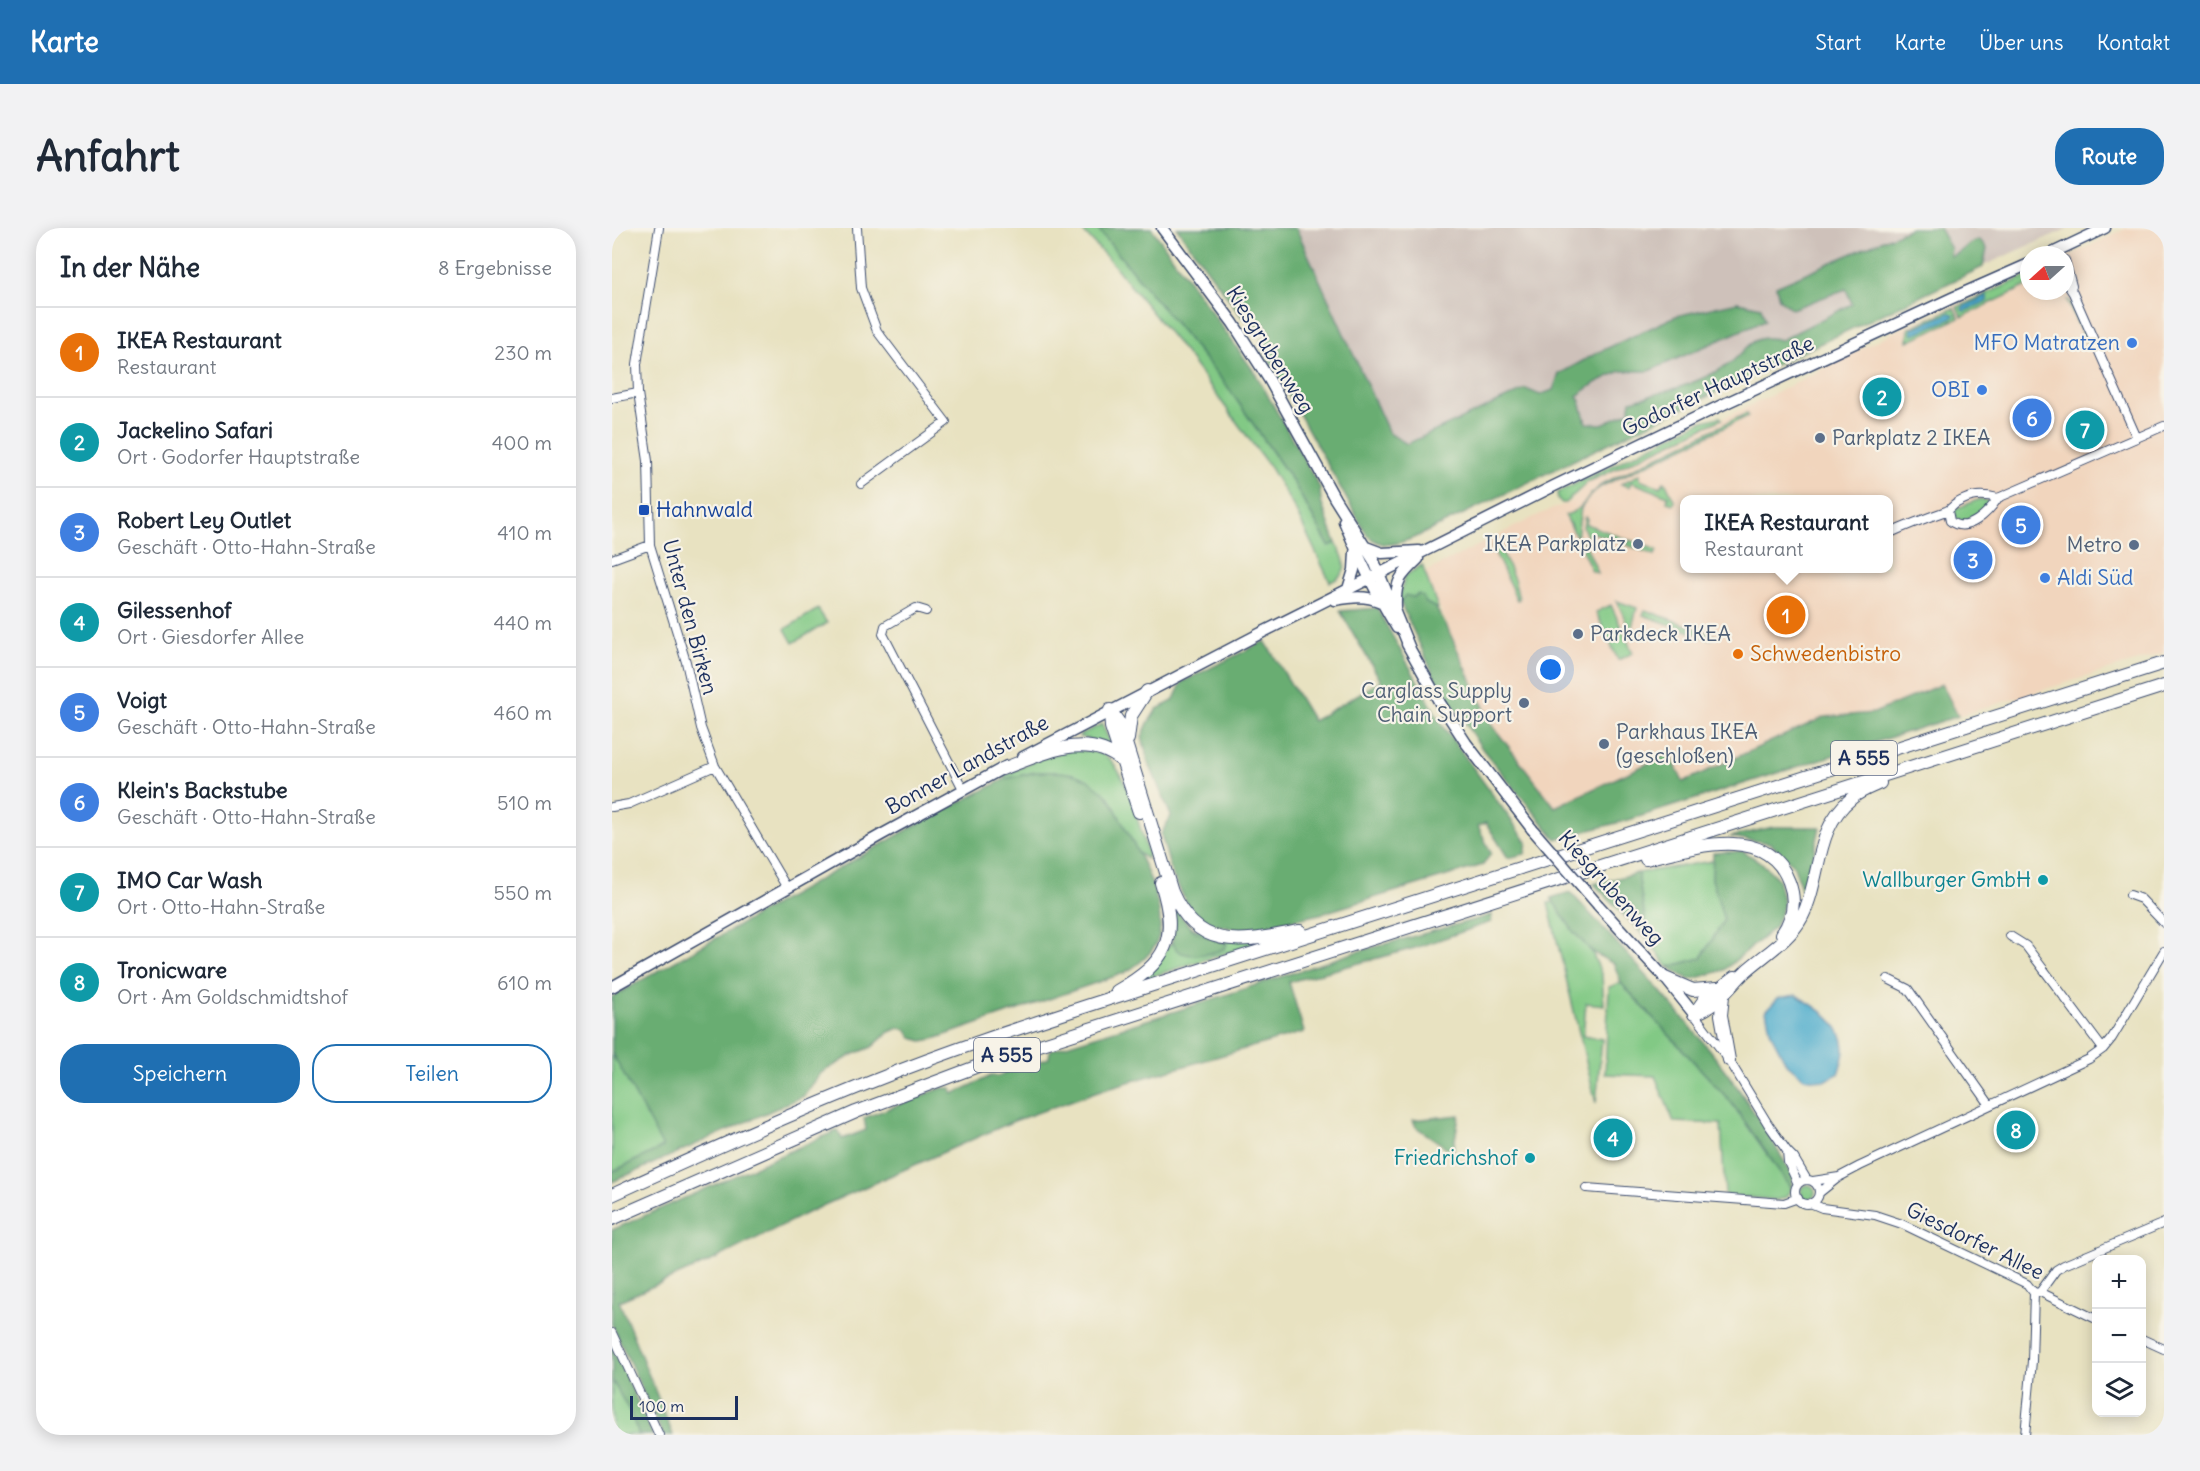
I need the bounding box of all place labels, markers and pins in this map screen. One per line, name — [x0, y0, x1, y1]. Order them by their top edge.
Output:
place label: MFO Matratzen — [1973, 329, 2120, 356]
marker: MFO Matratzen — [2125, 336, 2139, 350]
pin: 2 — [1862, 374, 1902, 420]
place label: OBI — [1931, 376, 1970, 403]
marker: OBI — [1975, 383, 1989, 397]
pin: 6 — [2012, 396, 2052, 441]
pin: 7 — [2066, 408, 2104, 452]
place label: Parkplatz 2 IKEA — [1832, 424, 1991, 451]
marker: Parkplatz 2 IKEA — [1813, 431, 1827, 445]
place label: Hahnwald — [656, 496, 753, 523]
pin: 5 — [2002, 502, 2040, 548]
marker: Hahnwald — [637, 503, 651, 517]
place label: IKEA Parkplatz — [1484, 530, 1626, 557]
place label: Metro — [2067, 531, 2122, 558]
marker: IKEA Parkplatz — [1631, 537, 1645, 551]
pin: 3 — [1954, 538, 1992, 582]
marker: Metro — [2127, 538, 2141, 552]
place label: Aldi Süd — [2057, 564, 2133, 591]
marker: Aldi Süd — [2038, 571, 2052, 585]
pin: 1 — [1766, 592, 1806, 638]
place label: Parkdeck IKEA — [1590, 620, 1731, 647]
marker: Parkdeck IKEA — [1571, 627, 1585, 641]
place label: Schwedenbistro — [1750, 640, 1901, 667]
marker: Schwedenbistro — [1731, 647, 1745, 661]
place label: Carglass Supply Chain Support — [1361, 677, 1512, 728]
marker: Carglass Supply Chain Support — [1517, 696, 1531, 710]
place label: Parkhaus IKEA (geschloßen) — [1616, 718, 1758, 769]
marker: Parkhaus IKEA (geschloßen) — [1597, 737, 1611, 751]
place label: Wallburger GmbH — [1862, 866, 2031, 893]
marker: Wallburger GmbH — [2036, 873, 2050, 887]
pin: 8 — [1996, 1108, 2036, 1152]
pin: 4 — [1594, 1116, 1632, 1160]
place label: Friedrichshof — [1394, 1144, 1519, 1171]
marker: Friedrichshof — [1523, 1151, 1537, 1165]

